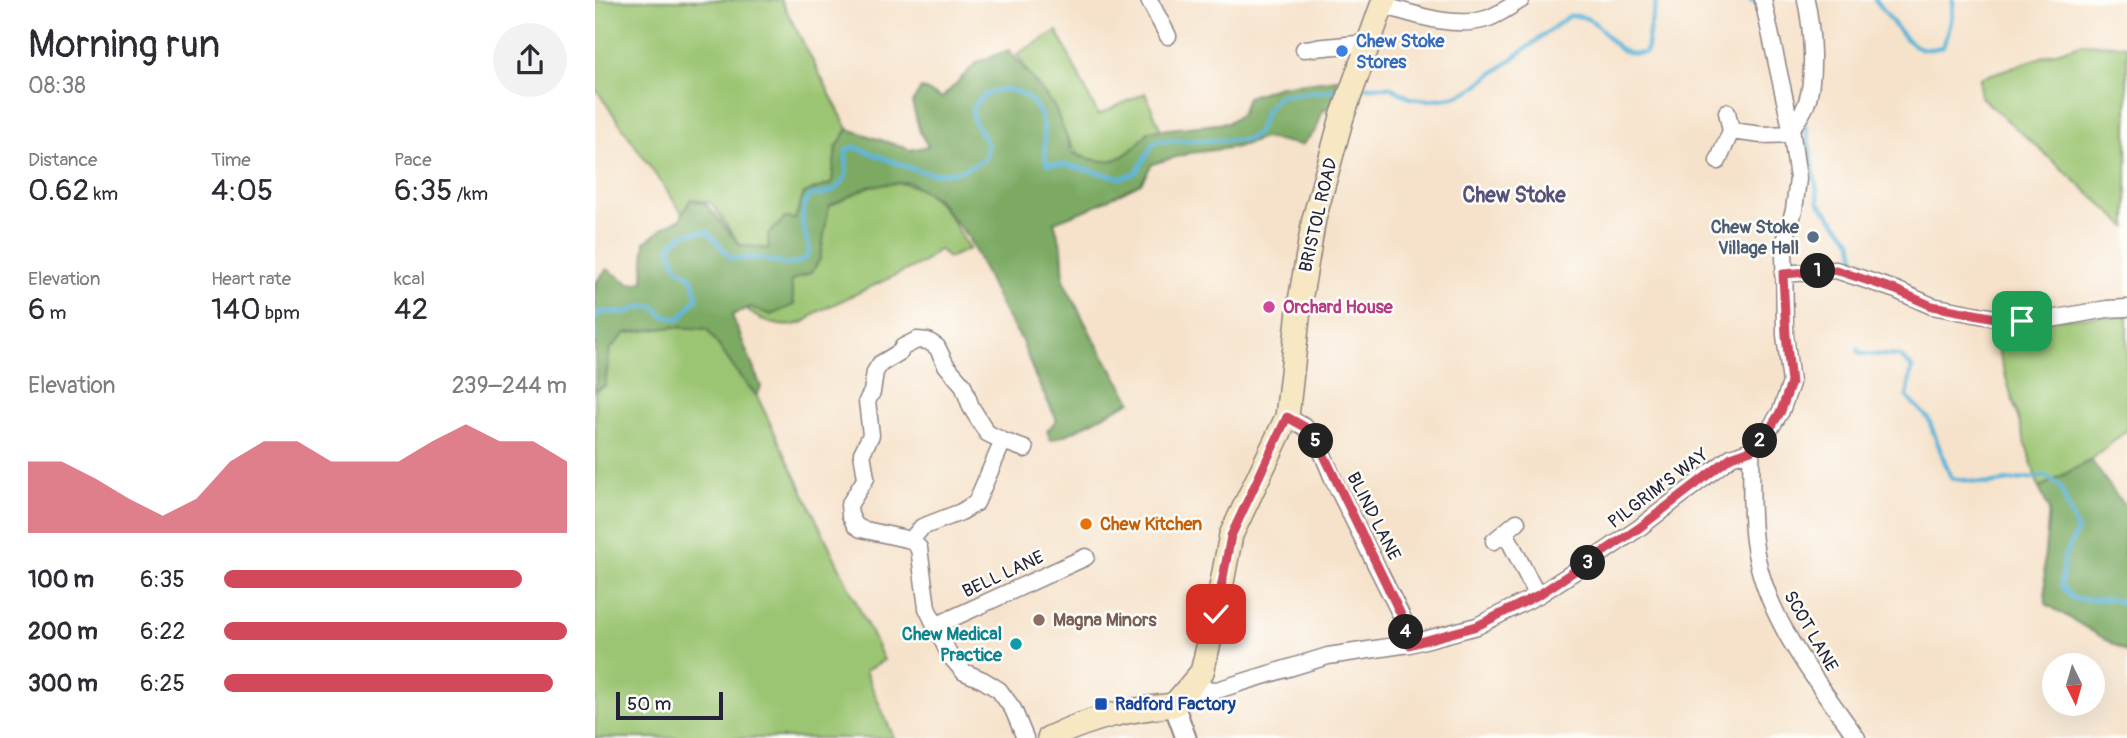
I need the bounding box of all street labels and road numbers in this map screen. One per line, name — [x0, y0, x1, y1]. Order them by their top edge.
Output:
street label: BRISTOL ROAD — [1294, 156, 1343, 274]
street label: PILGRIM'S WAY — [1603, 443, 1714, 534]
street label: BLIND LANE — [1341, 468, 1406, 564]
street label: BELL LANE — [959, 546, 1048, 603]
street label: SCOT LANE — [1778, 587, 1843, 676]

